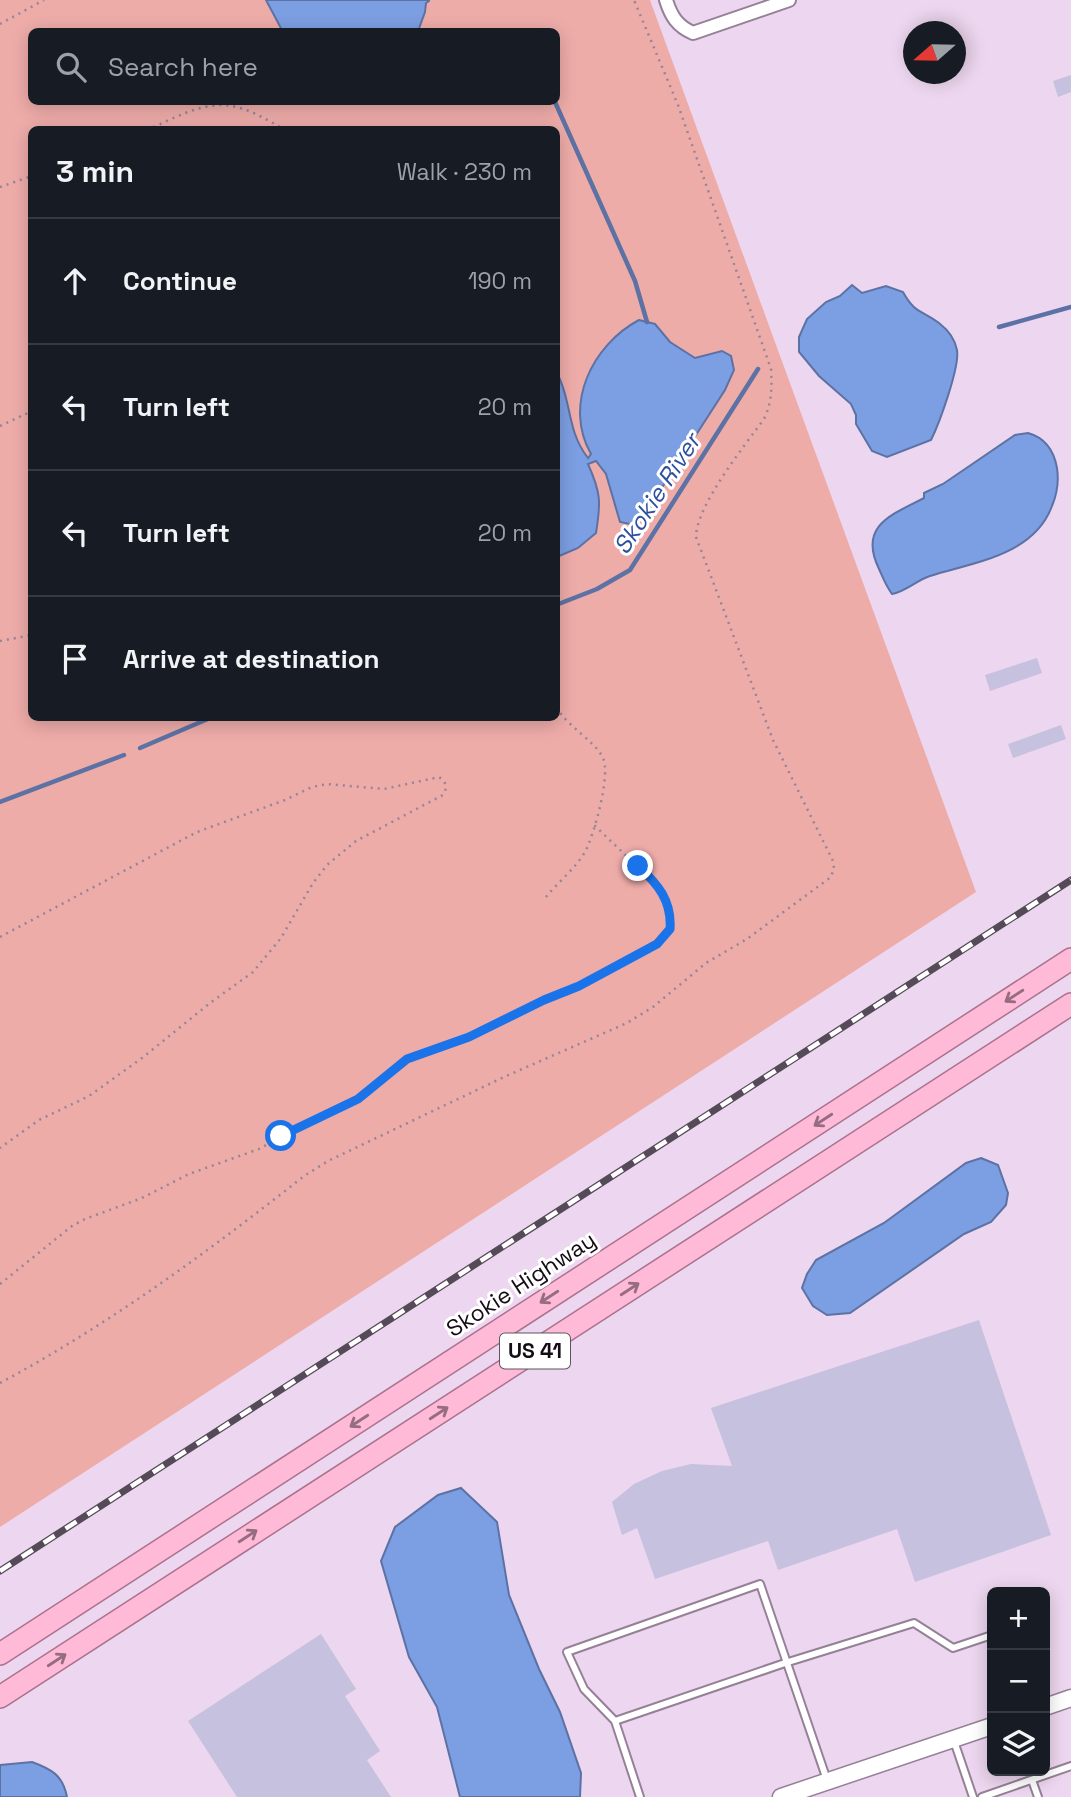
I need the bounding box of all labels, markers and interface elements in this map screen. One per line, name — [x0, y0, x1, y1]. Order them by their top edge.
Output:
north arrow — [903, 21, 966, 84]
search box — [28, 28, 560, 105]
icon: search — [52, 48, 90, 86]
text: Search here — [108, 50, 258, 84]
text: 3 min — [56, 152, 134, 191]
text: Walk · 230 m — [397, 157, 532, 187]
icon: ahead — [56, 262, 94, 300]
text: Continue — [123, 264, 237, 298]
text: 190 m — [468, 266, 532, 296]
icon: left — [56, 388, 94, 426]
text: Turn left — [123, 390, 230, 424]
text: 20 m — [478, 392, 532, 422]
water label: Skokie River — [606, 425, 709, 560]
icon: left — [56, 514, 94, 552]
text: Turn left — [123, 516, 230, 550]
text: 20 m — [478, 518, 532, 548]
icon: arrive — [56, 640, 94, 678]
text: Arrive at destination — [123, 642, 380, 676]
route end — [622, 850, 653, 881]
one-way arrow — [1004, 990, 1024, 1004]
one-way arrow — [813, 1113, 833, 1127]
route start — [265, 1120, 296, 1151]
street label: Skokie Highway — [441, 1224, 601, 1344]
one-way arrow — [620, 1282, 639, 1297]
one-way arrow — [540, 1290, 560, 1304]
road number: US 41 — [500, 1334, 570, 1368]
one-way arrow — [429, 1406, 448, 1420]
one-way arrow — [349, 1414, 369, 1428]
one-way arrow — [238, 1529, 257, 1544]
map controls — [987, 1587, 1050, 1776]
button: + — [987, 1587, 1050, 1650]
button: − — [987, 1650, 1050, 1713]
one-way arrow — [47, 1653, 67, 1667]
button: layers — [987, 1713, 1050, 1776]

